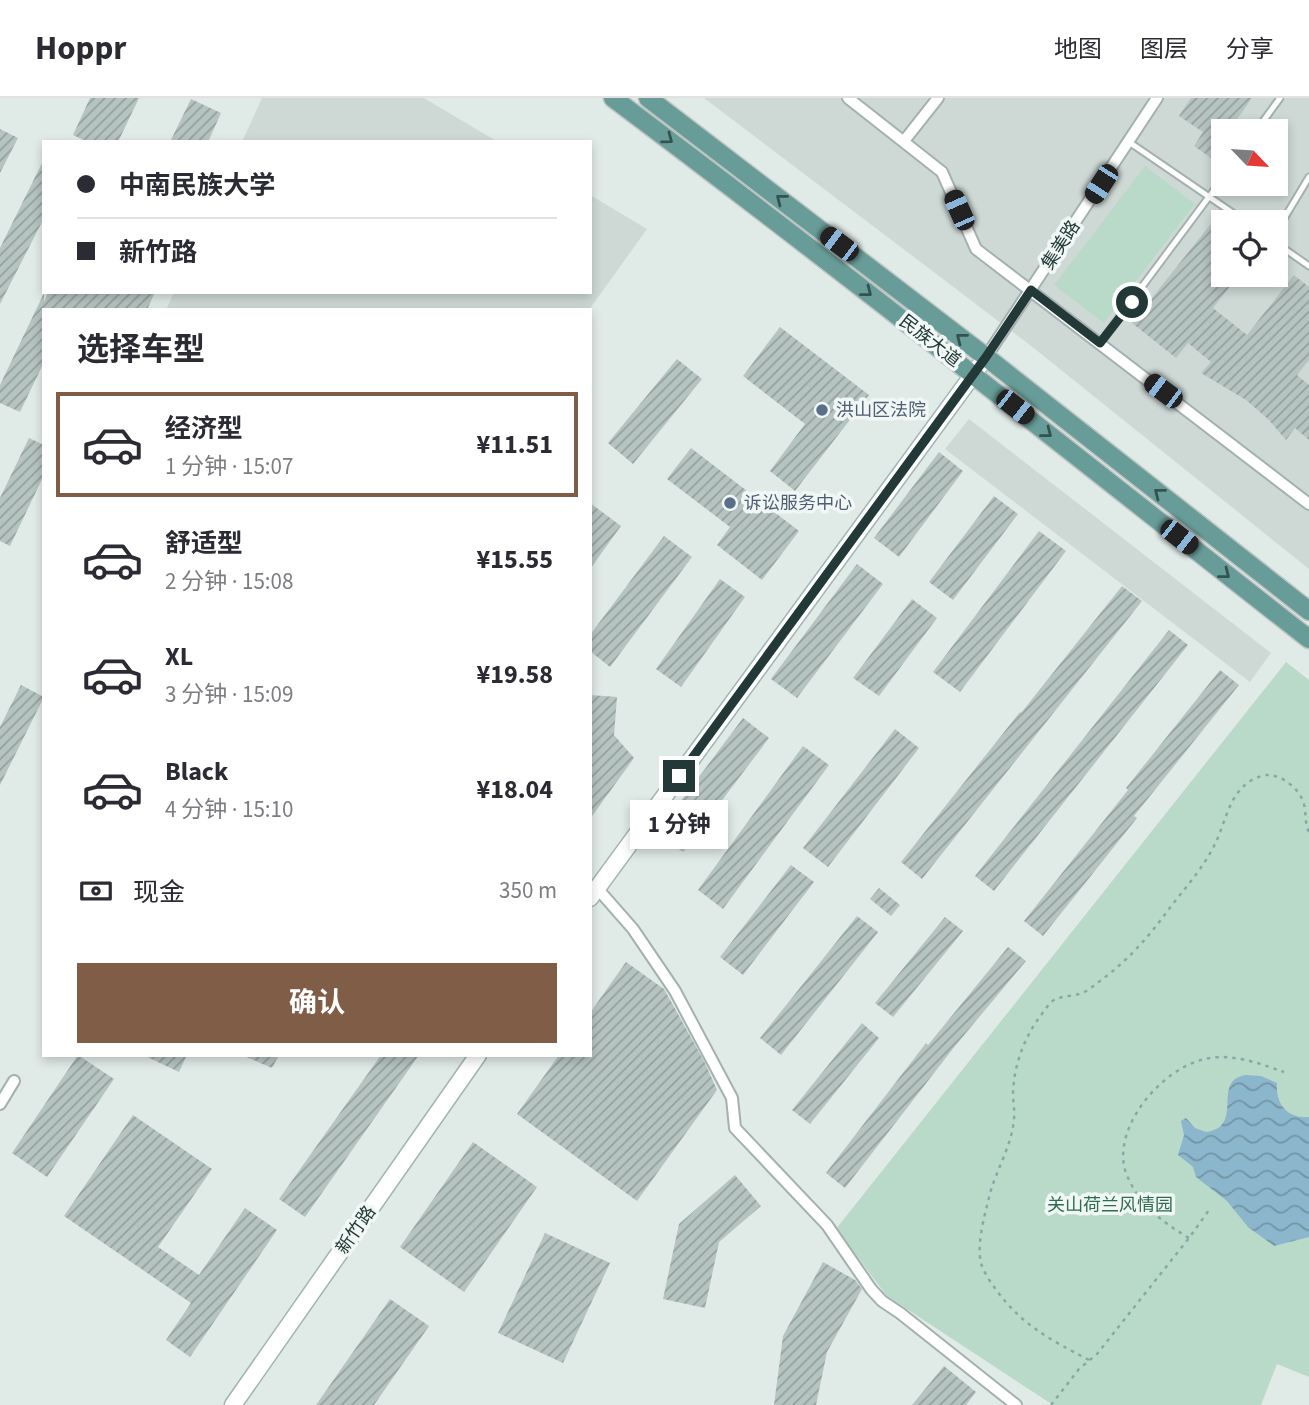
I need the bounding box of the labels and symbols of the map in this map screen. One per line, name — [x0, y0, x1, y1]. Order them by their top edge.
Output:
north arrow — [1211, 119, 1288, 196]
one-way arrow — [660, 131, 673, 143]
car — [1081, 161, 1122, 207]
car — [941, 187, 978, 233]
one-way arrow — [776, 194, 788, 207]
street label: 集美路 — [1036, 216, 1086, 274]
car — [816, 223, 863, 265]
one-way arrow — [860, 284, 872, 297]
route start — [1116, 286, 1148, 318]
street label: 民族大道 — [894, 309, 966, 373]
one-way arrow — [956, 333, 969, 346]
car — [1140, 370, 1187, 412]
car — [992, 386, 1039, 428]
place label: 洪山区法院 — [836, 398, 926, 423]
marker: 洪山区法院 — [814, 402, 830, 418]
one-way arrow — [1039, 424, 1051, 437]
one-way arrow — [1154, 489, 1167, 502]
place label: 诉讼服务中心 — [744, 491, 852, 516]
marker: 诉讼服务中心 — [722, 495, 738, 511]
car — [1156, 516, 1203, 558]
one-way arrow — [1218, 565, 1230, 578]
route end — [663, 760, 695, 792]
callout: 1 分钟 — [630, 800, 728, 850]
park label: 关山荷兰风情园 — [1047, 1193, 1173, 1218]
street label: 新竹路 — [330, 1201, 382, 1259]

